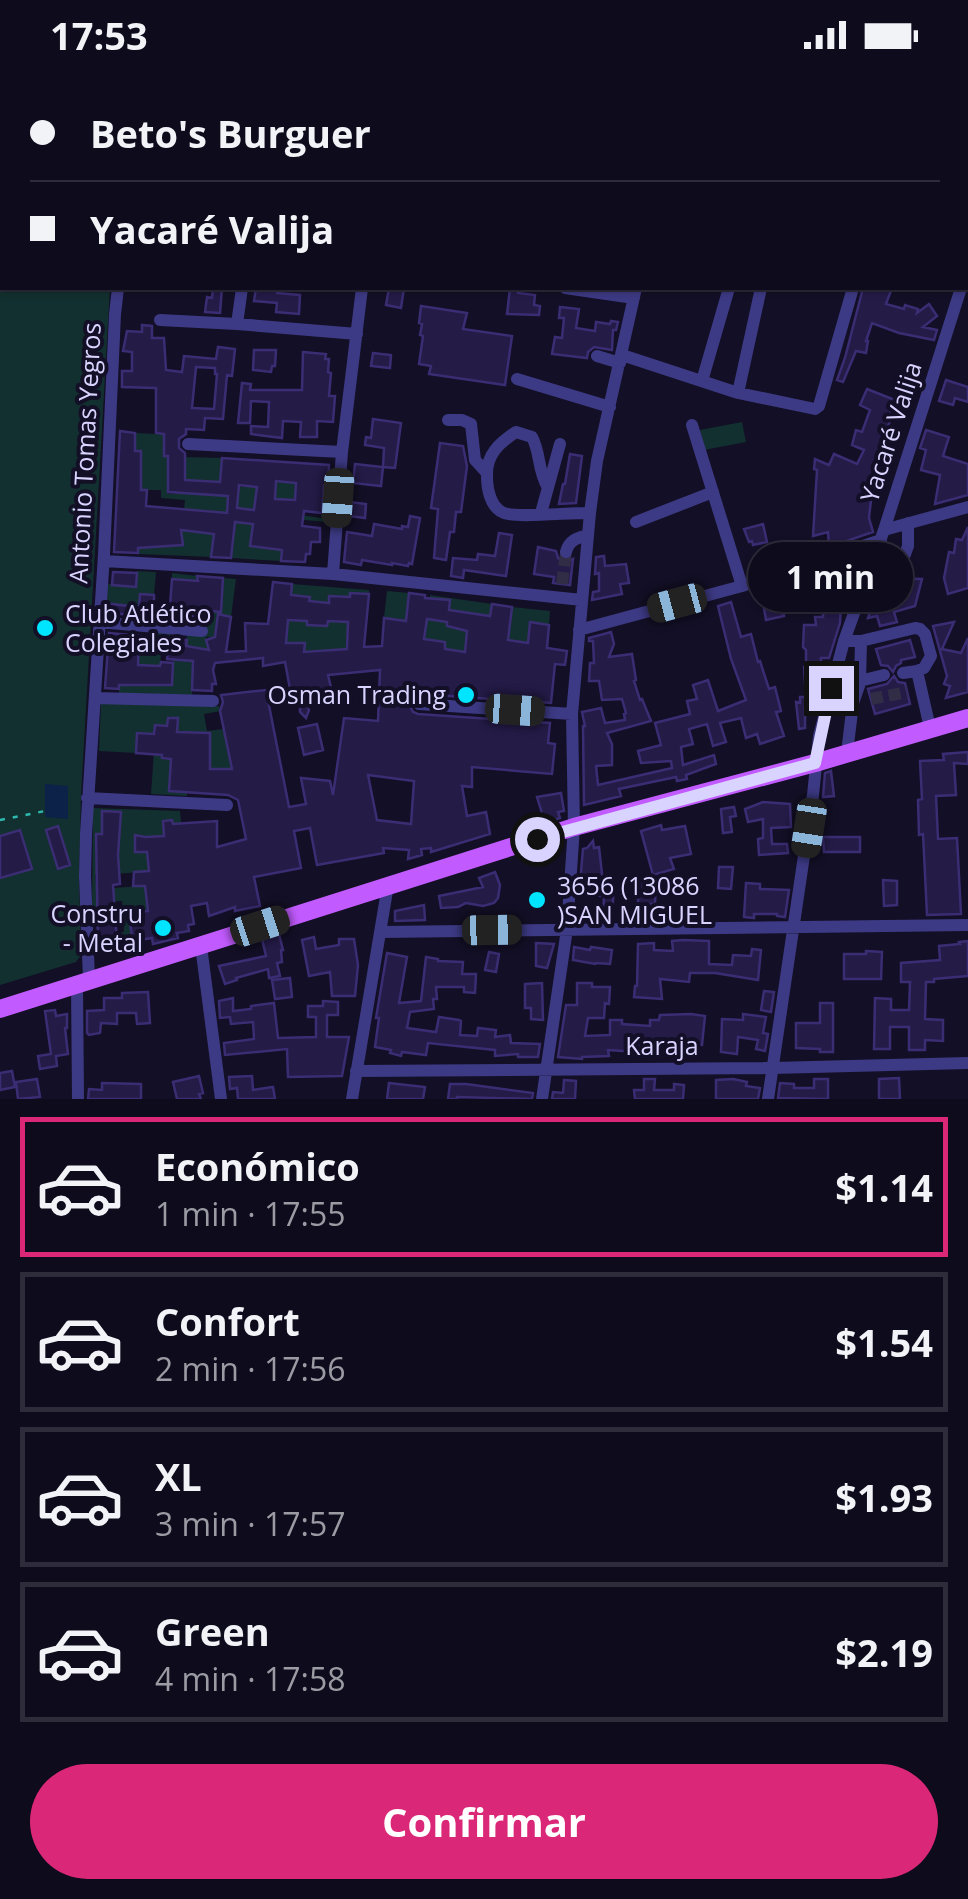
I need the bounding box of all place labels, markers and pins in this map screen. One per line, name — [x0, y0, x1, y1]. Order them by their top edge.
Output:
place label: Club Atlético Colegiales — [65, 596, 211, 659]
marker: Club Atlético Colegiales — [34, 617, 56, 639]
place label: Osman Trading — [267, 677, 446, 711]
marker: Osman Trading — [455, 684, 477, 706]
place label: 3656 (13086 )SAN MIGUEL — [557, 868, 712, 931]
marker: 3656 (13086 )SAN MIGUEL — [526, 889, 548, 911]
place label: Constru - Metal — [51, 896, 143, 959]
marker: Constru - Metal — [152, 917, 174, 939]

